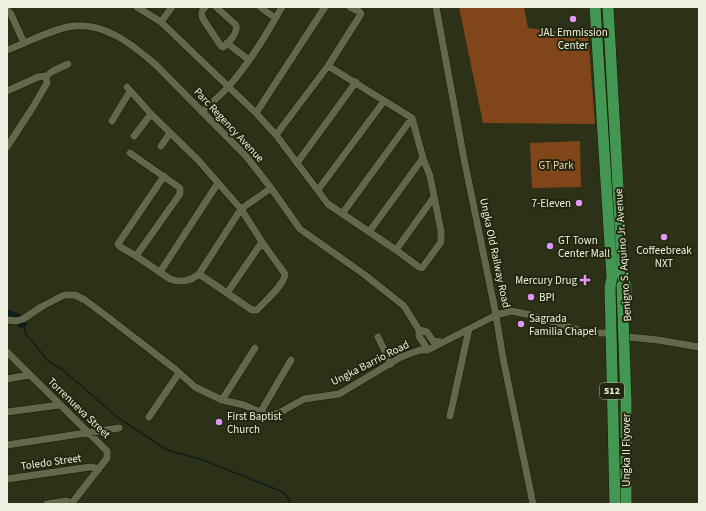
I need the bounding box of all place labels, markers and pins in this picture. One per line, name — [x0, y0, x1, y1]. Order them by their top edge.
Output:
marker: JAL Emmission Center — [568, 14, 578, 24]
place label: JAL Emmission Center — [538, 25, 608, 53]
place label: 7-Eleven — [531, 196, 571, 211]
marker: 7-Eleven — [574, 198, 584, 208]
marker: Coffeebreak NXT — [659, 232, 669, 242]
place label: GT Town Center Mall — [558, 233, 610, 261]
marker: GT Town Center Mall — [545, 241, 555, 251]
place label: Coffeebreak NXT — [636, 243, 692, 271]
place label: Mercury Drug — [515, 273, 577, 288]
marker: Mercury Drug — [580, 275, 590, 285]
place label: BPI — [539, 290, 555, 305]
marker: BPI — [526, 292, 536, 302]
place label: Sagrada Familia Chapel — [529, 311, 597, 339]
marker: Sagrada Familia Chapel — [516, 319, 526, 329]
place label: First Baptist Church — [227, 409, 282, 437]
marker: First Baptist Church — [214, 417, 224, 427]

